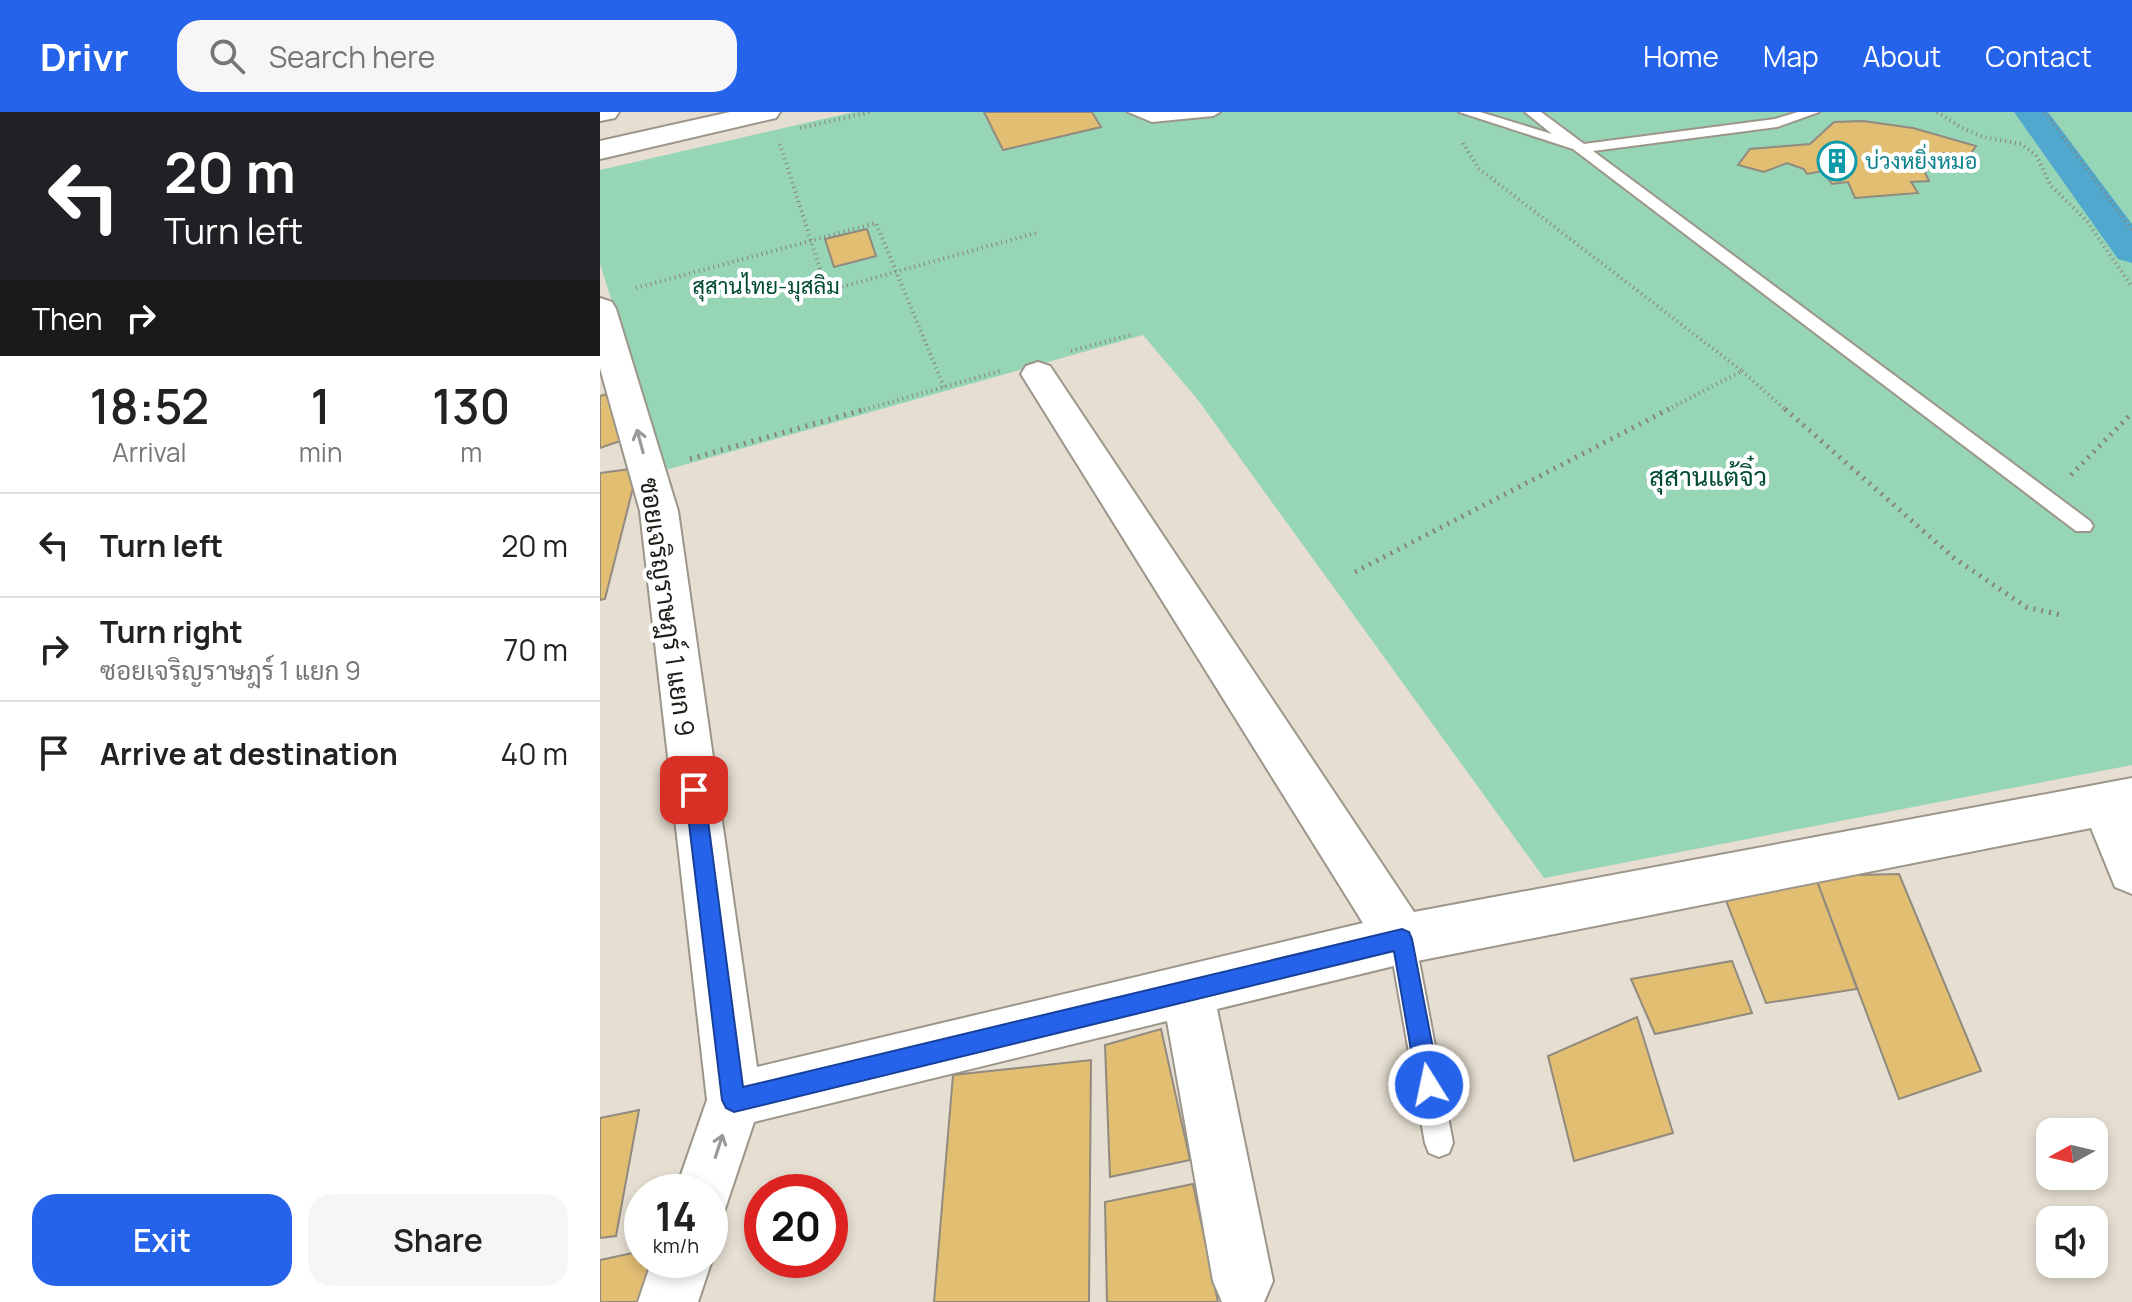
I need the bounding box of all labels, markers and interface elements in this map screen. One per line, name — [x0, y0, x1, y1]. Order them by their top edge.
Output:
search box — [177, 20, 737, 92]
text: Drivr — [40, 30, 129, 82]
icon: search — [205, 34, 249, 78]
text: Search here — [269, 36, 435, 77]
text: Home — [1643, 37, 1719, 75]
text: Map — [1763, 37, 1819, 75]
text: About — [1863, 37, 1941, 75]
text: Contact — [1985, 37, 2092, 75]
text: 20 m — [164, 133, 296, 210]
building icon: บ่วงหยิ่งหมอ — [1816, 140, 1858, 182]
place label: บ่วงหยิ่งหมอ — [1865, 143, 1977, 176]
icon: left — [32, 144, 136, 248]
text: Turn left — [164, 206, 303, 255]
park label: สุสานไทย-มุสลิม — [692, 271, 840, 302]
icon: right — [119, 296, 163, 340]
text: Then — [32, 298, 103, 339]
text: 18:52 — [90, 373, 209, 438]
text: 1 — [310, 373, 331, 438]
text: 130 — [432, 373, 510, 438]
one-way arrow — [632, 429, 647, 455]
text: Arrival — [112, 434, 187, 470]
text: min — [299, 434, 342, 470]
text: m — [460, 434, 482, 470]
park label: สุสานแต้จิ๋ว — [1649, 455, 1767, 495]
street label: ซอยเจริญราษฎร์ 1 แยก 9 — [631, 475, 704, 739]
icon: left — [32, 523, 76, 567]
text: Turn left — [100, 525, 223, 566]
text: 20 m — [501, 525, 568, 566]
text: Turn right — [100, 611, 243, 652]
icon: right — [32, 627, 76, 671]
text: 70 m — [503, 629, 568, 670]
text: ซอยเจริญราษฎร์ 1 แยก 9 — [100, 652, 361, 688]
icon: arrive — [32, 731, 76, 775]
text: Arrive at destination — [100, 733, 398, 774]
text: 40 m — [501, 733, 568, 774]
pin — [660, 756, 728, 824]
icon: arrive — [672, 768, 716, 812]
position arrow — [1387, 1043, 1471, 1127]
north arrow — [2036, 1118, 2108, 1190]
map controls — [2036, 1118, 2108, 1278]
one-way arrow — [712, 1134, 727, 1159]
speed limit sign: 20 — [744, 1174, 848, 1278]
text: 14 — [655, 1188, 697, 1243]
button: Exit — [32, 1194, 292, 1286]
button: Share — [308, 1194, 568, 1286]
button: sound — [2036, 1206, 2108, 1278]
text: km/h — [653, 1232, 699, 1259]

